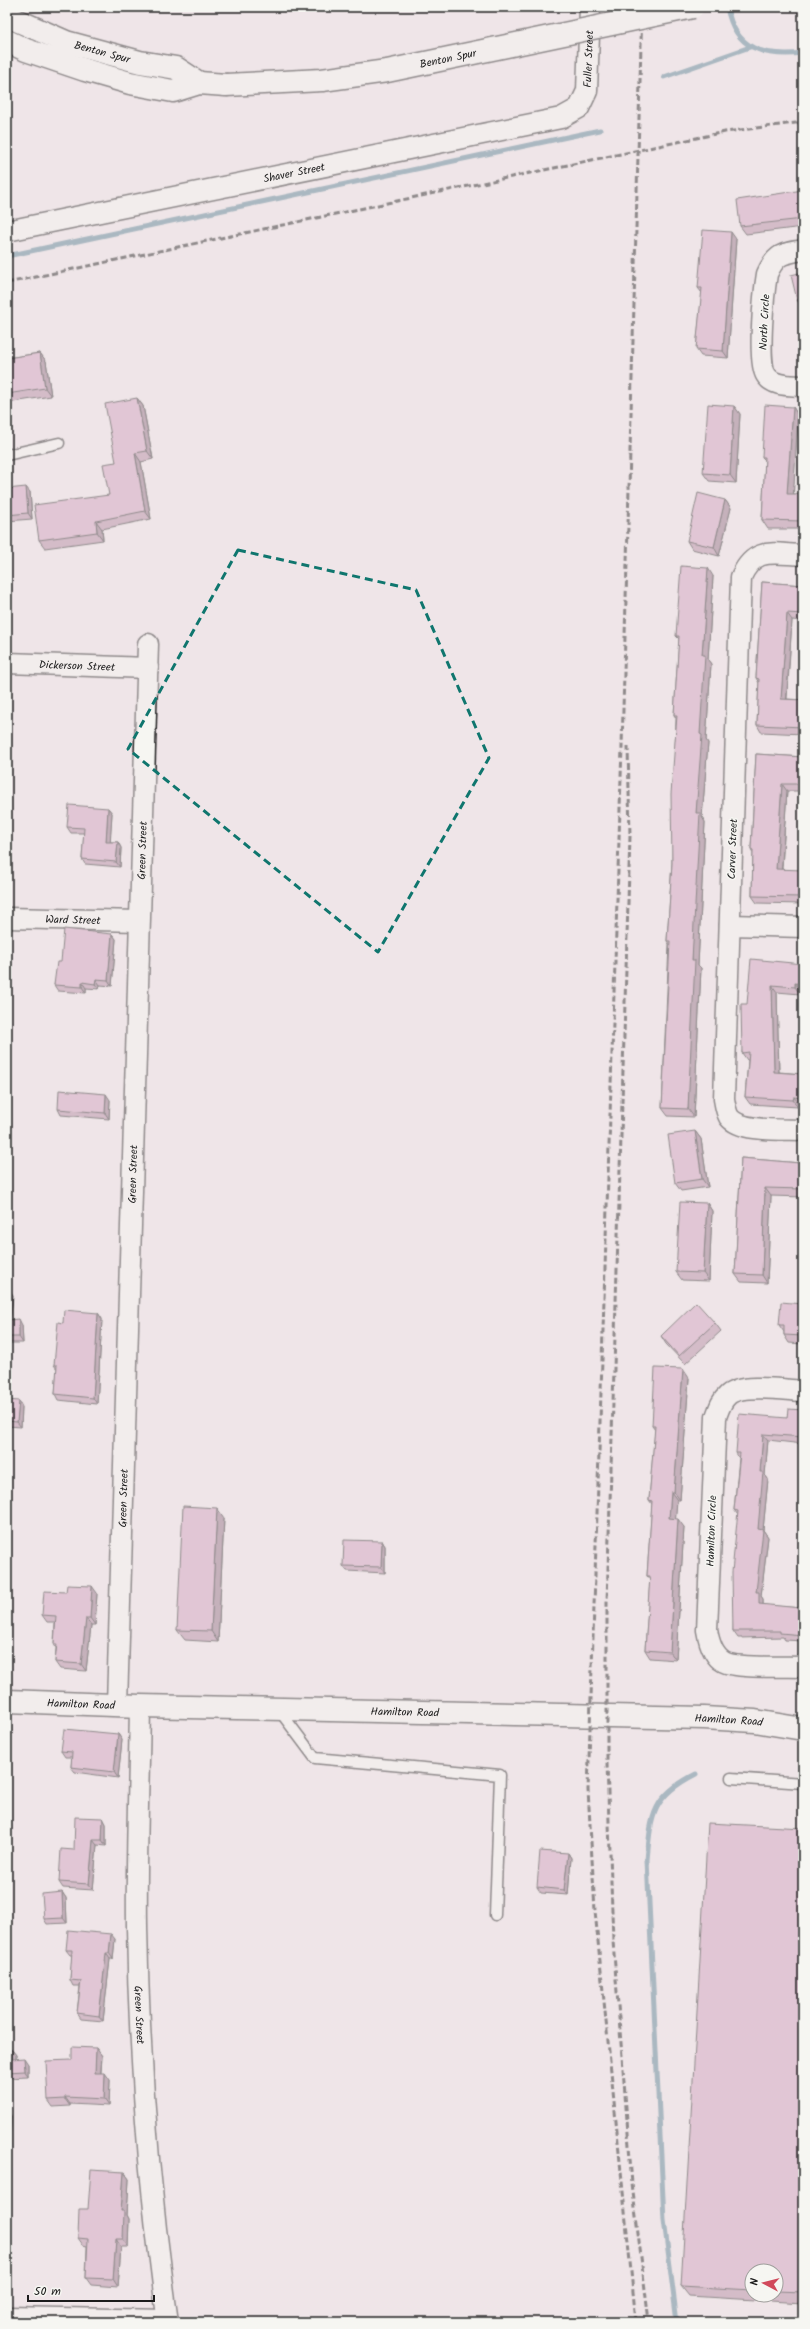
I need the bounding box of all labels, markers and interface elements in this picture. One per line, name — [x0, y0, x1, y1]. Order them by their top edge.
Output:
street label: Fuller Street — [579, 29, 599, 88]
street label: Benton Spur — [72, 37, 133, 69]
street label: Benton Spur — [418, 44, 479, 74]
street label: Shaver Street — [262, 158, 327, 188]
street label: North Circle — [755, 294, 775, 351]
street label: Dickerson Street — [38, 656, 116, 677]
street label: Carver Street — [723, 818, 743, 880]
street label: Green Street — [133, 820, 153, 880]
street label: Ward Street — [45, 911, 102, 930]
street label: Green Street — [124, 1144, 143, 1204]
street label: Green Street — [114, 1468, 134, 1528]
street label: Hamilton Circle — [702, 1495, 722, 1567]
street label: Hamilton Road — [46, 1695, 116, 1715]
street label: Hamilton Road — [371, 1703, 440, 1722]
street label: Hamilton Road — [694, 1710, 765, 1732]
street label: Green Street — [128, 1985, 149, 2045]
north arrow — [744, 2263, 784, 2303]
scale bar — [28, 2277, 154, 2303]
text: N — [746, 2277, 764, 2286]
text: 50 m — [34, 2282, 61, 2301]

